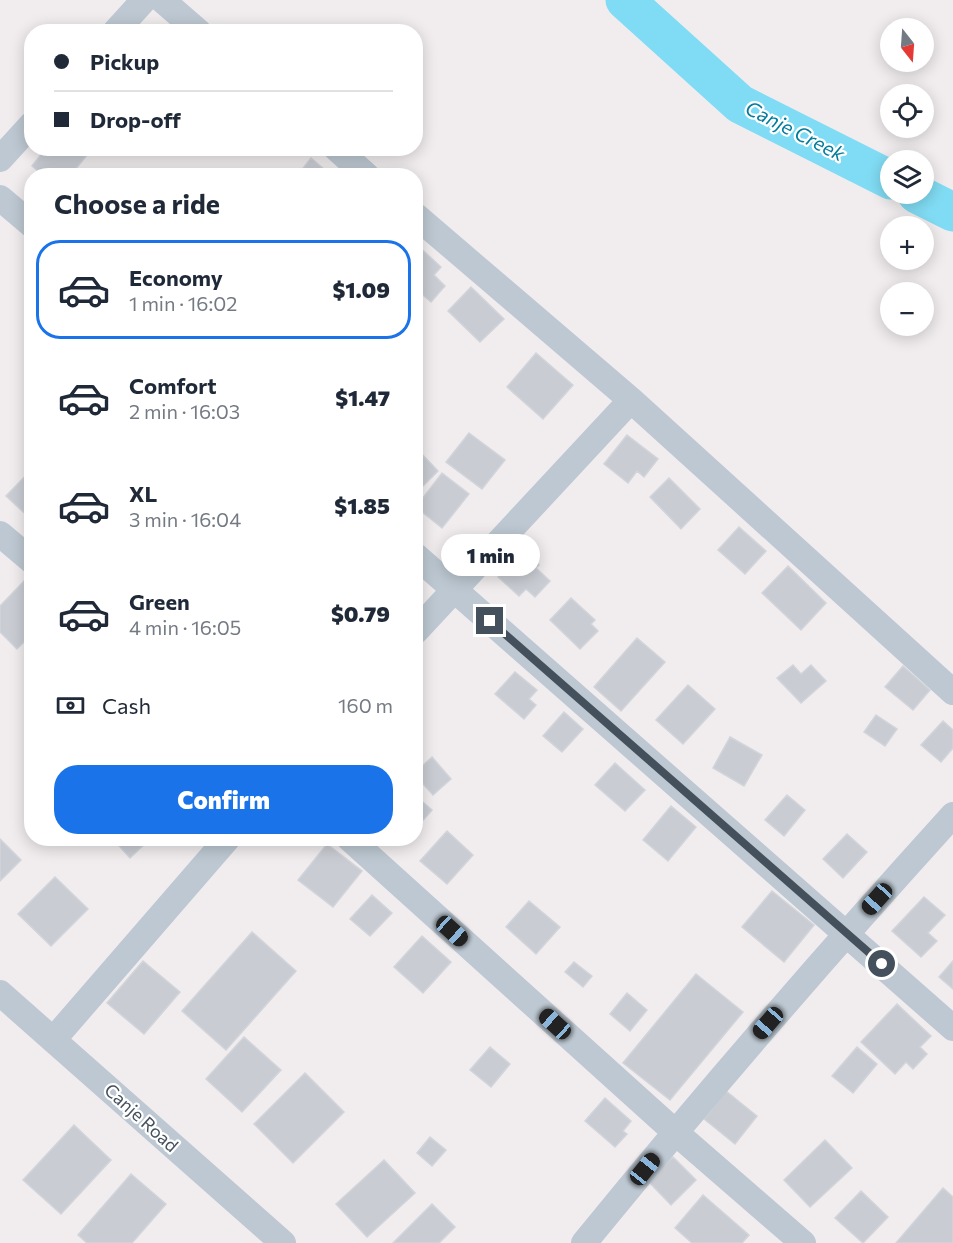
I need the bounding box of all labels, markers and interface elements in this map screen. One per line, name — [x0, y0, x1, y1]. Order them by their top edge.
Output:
north arrow — [880, 18, 934, 72]
map controls — [880, 18, 934, 336]
text: Pickup — [90, 48, 159, 75]
button: locate — [880, 84, 934, 138]
water label: Canje Creek — [742, 95, 850, 166]
text: Drop-off — [90, 106, 181, 133]
button: layers — [880, 150, 934, 204]
text: Choose a ride — [54, 187, 220, 220]
button: + — [880, 216, 934, 270]
icon: car — [57, 263, 111, 317]
text: Economy — [129, 264, 223, 291]
text: $1.09 — [333, 276, 390, 303]
button: − — [880, 282, 934, 336]
text: 1 min · 16:02 — [129, 291, 237, 315]
icon: car — [57, 371, 111, 425]
text: Comfort — [129, 372, 217, 399]
text: $1.47 — [335, 384, 390, 411]
text: 2 min · 16:03 — [129, 399, 240, 423]
icon: car — [57, 479, 111, 533]
text: XL — [129, 480, 157, 507]
text: $1.85 — [334, 492, 390, 519]
text: 3 min · 16:04 — [129, 507, 241, 531]
callout: 1 min — [440, 534, 540, 576]
text: 1 min — [466, 543, 515, 567]
icon: car — [57, 587, 111, 641]
text: Green — [129, 588, 190, 615]
text: $0.79 — [331, 600, 390, 627]
route end — [476, 607, 503, 634]
text: 4 min · 16:05 — [129, 615, 241, 639]
icon: cash — [54, 689, 87, 722]
text: Cash — [102, 692, 151, 719]
text: 160 m — [338, 693, 393, 717]
button: Confirm — [54, 765, 393, 834]
car — [858, 880, 896, 918]
car — [433, 912, 471, 950]
route start — [868, 950, 895, 977]
car — [749, 1004, 787, 1042]
car — [536, 1005, 574, 1043]
street label: Canje Road — [100, 1078, 183, 1156]
car — [627, 1149, 663, 1189]

